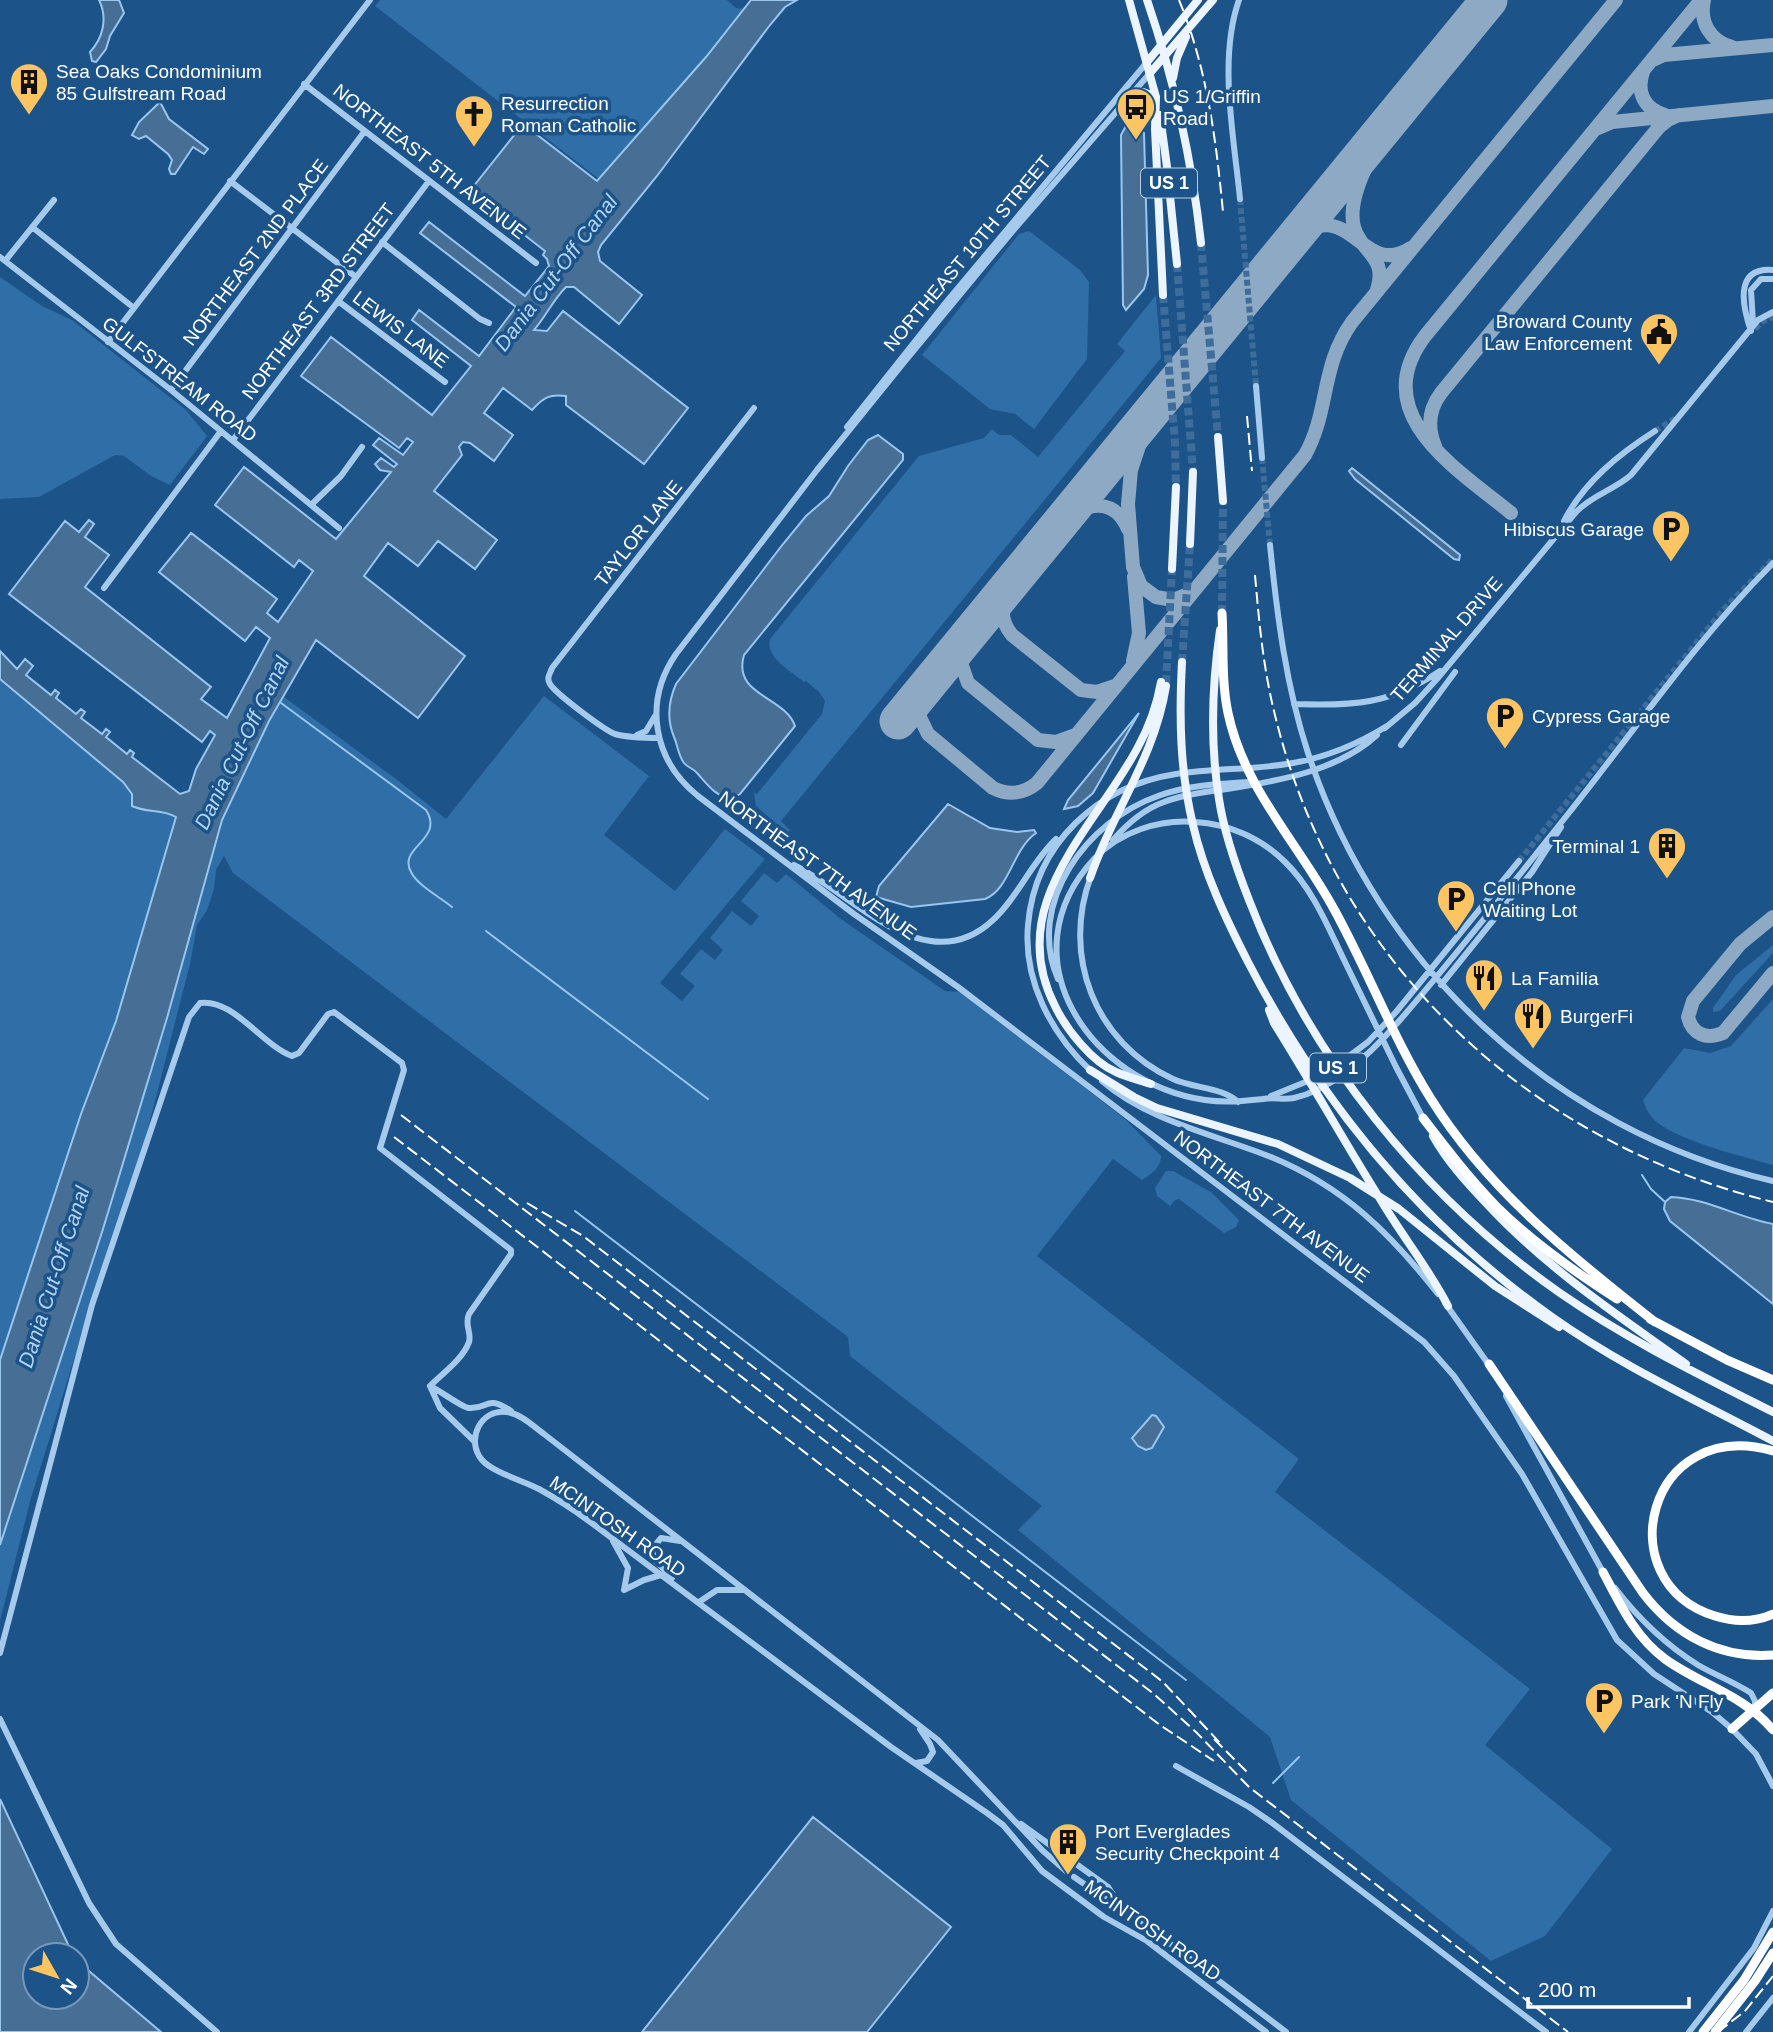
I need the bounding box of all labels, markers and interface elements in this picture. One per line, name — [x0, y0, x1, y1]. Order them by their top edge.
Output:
building icon: Sea Oaks Condominium 85 Gulfstream Road — [8, 61, 50, 116]
place label: Sea Oaks Condominium 85 Gulfstream Road — [56, 61, 262, 104]
street label: NORTHEAST 5TH AVENUE — [329, 80, 530, 243]
bus stop icon: US 1/Griffin Road — [1115, 86, 1157, 141]
place label: US 1/Griffin Road — [1163, 86, 1261, 129]
church icon: Resurrection Roman Catholic — [453, 93, 495, 148]
place label: Resurrection Roman Catholic — [501, 93, 636, 136]
street label: NORTHEAST 10TH STREET — [879, 151, 1056, 355]
street label: NORTHEAST 2ND PLACE — [179, 155, 332, 349]
road number: US 1 — [1141, 168, 1197, 198]
water label: Dania Cut-Off Canal — [490, 189, 622, 355]
street label: NORTHEAST 3RD STREET — [238, 199, 399, 403]
street label: LEWIS LANE — [349, 287, 453, 372]
place label: Broward County Law Enforcement — [1484, 311, 1633, 354]
public building icon: Broward County Law Enforcement — [1638, 311, 1680, 366]
street label: GULFSTREAM ROAD — [98, 313, 261, 446]
street label: TAYLOR LANE — [591, 476, 686, 590]
parking icon: Hibiscus Garage — [1650, 508, 1692, 563]
place label: Hibiscus Garage — [1504, 519, 1644, 540]
street label: TERMINAL DRIVE — [1386, 573, 1506, 706]
water label: Dania Cut-Off Canal — [190, 652, 294, 833]
parking icon: Cypress Garage — [1484, 695, 1526, 750]
place label: Cypress Garage — [1532, 706, 1670, 727]
street label: NORTHEAST 7TH AVENUE — [715, 787, 920, 944]
building icon: Terminal 1 — [1646, 825, 1688, 880]
place label: Terminal 1 — [1552, 836, 1640, 857]
parking icon: Cell Phone Waiting Lot — [1435, 878, 1477, 933]
place label: Cell Phone Waiting Lot — [1483, 878, 1578, 921]
restaurant icon: La Familia — [1463, 957, 1505, 1012]
place label: La Familia — [1511, 968, 1599, 989]
restaurant icon: BurgerFi — [1512, 995, 1554, 1050]
place label: BurgerFi — [1560, 1006, 1633, 1027]
road number: US 1 — [1310, 1054, 1366, 1083]
street label: NORTHEAST 7TH AVENUE — [1170, 1126, 1373, 1287]
water label: Dania Cut-Off Canal — [13, 1182, 94, 1370]
street label: MCINTOSH ROAD — [546, 1472, 690, 1581]
parking icon: Park 'N Fly — [1583, 1680, 1625, 1735]
place label: Park 'N Fly — [1631, 1691, 1724, 1712]
building icon: Port Everglades Security Checkpoint 4 — [1047, 1821, 1089, 1876]
place label: Port Everglades Security Checkpoint 4 — [1095, 1821, 1280, 1864]
street label: MCINTOSH ROAD — [1081, 1876, 1225, 1985]
north arrow — [21, 1941, 91, 2011]
scale bar — [1528, 1966, 1689, 2010]
text: N — [56, 1974, 81, 1998]
text: 200 m — [1538, 1978, 1596, 2001]

